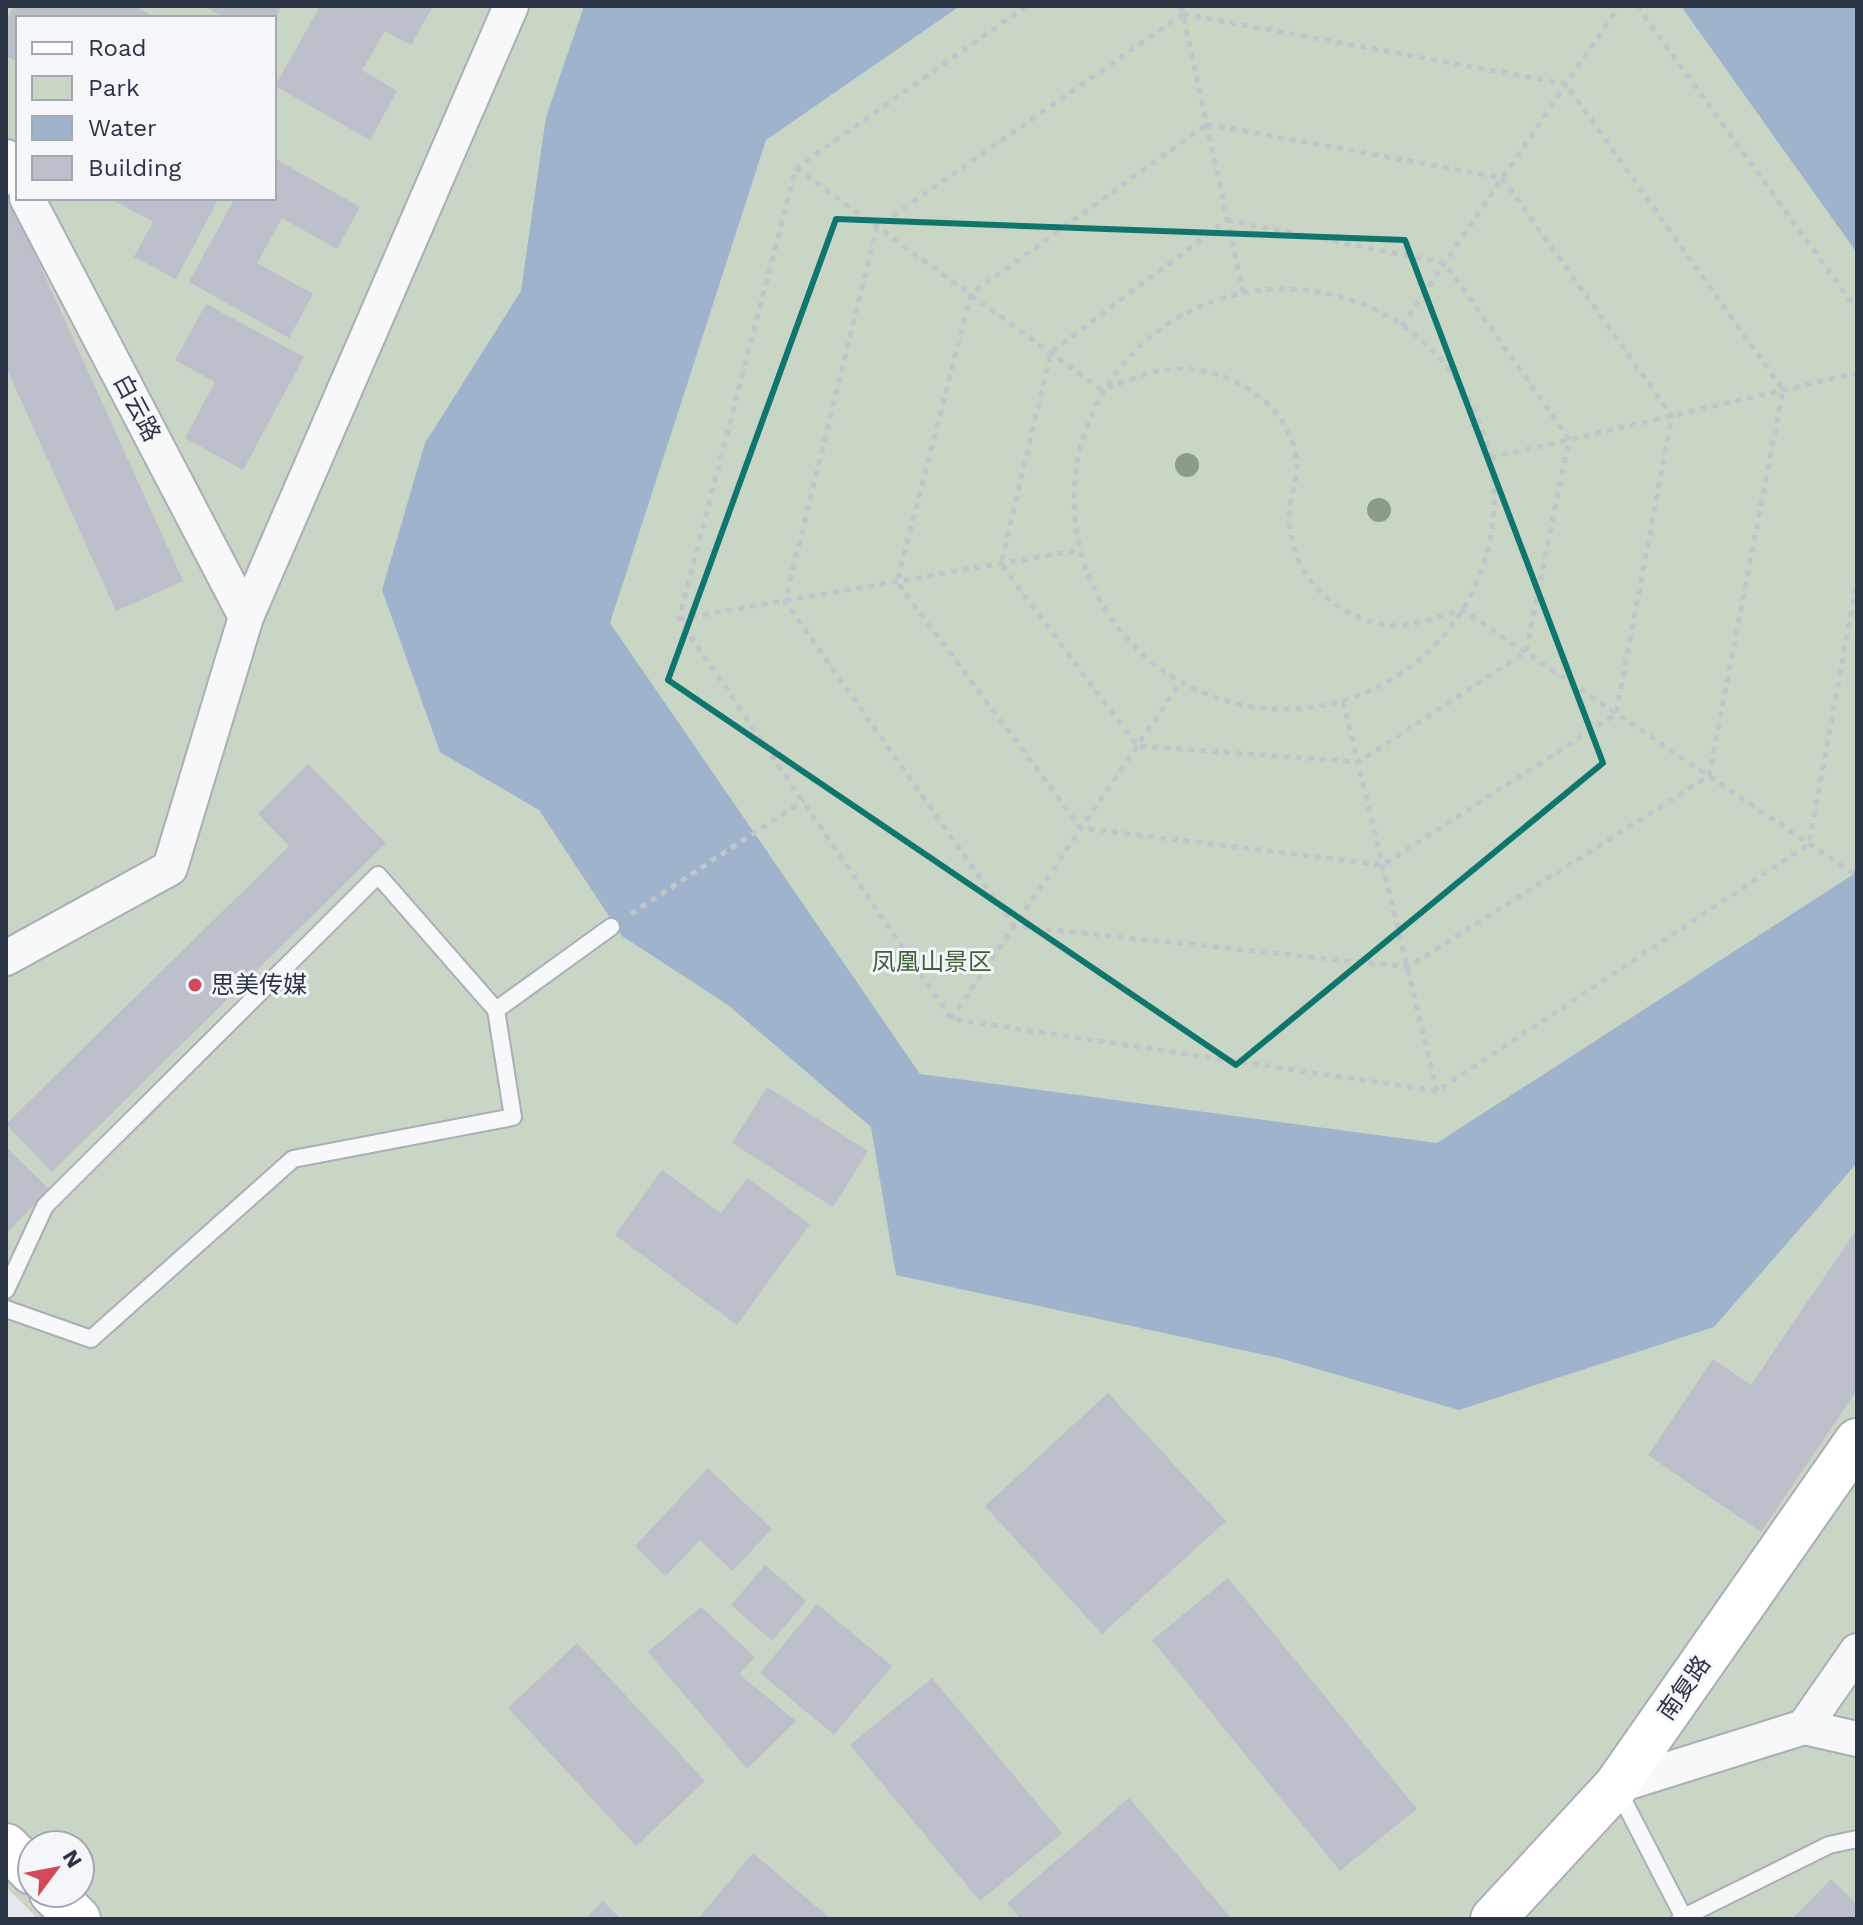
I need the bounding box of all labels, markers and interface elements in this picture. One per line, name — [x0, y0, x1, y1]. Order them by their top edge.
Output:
legend — [16, 16, 276, 200]
text: Road — [88, 34, 147, 62]
text: Park — [88, 74, 140, 102]
text: Water — [88, 114, 157, 142]
text: Building — [88, 154, 181, 182]
street label: 白云路 — [108, 370, 166, 446]
park label: 凤凰山景区 — [872, 948, 992, 976]
place label: 思美传媒 — [211, 971, 307, 999]
marker: 思美传媒 — [186, 976, 204, 994]
street label: 南复路 — [1652, 1650, 1716, 1726]
north arrow — [16, 1829, 96, 1909]
text: N — [58, 1845, 87, 1872]

